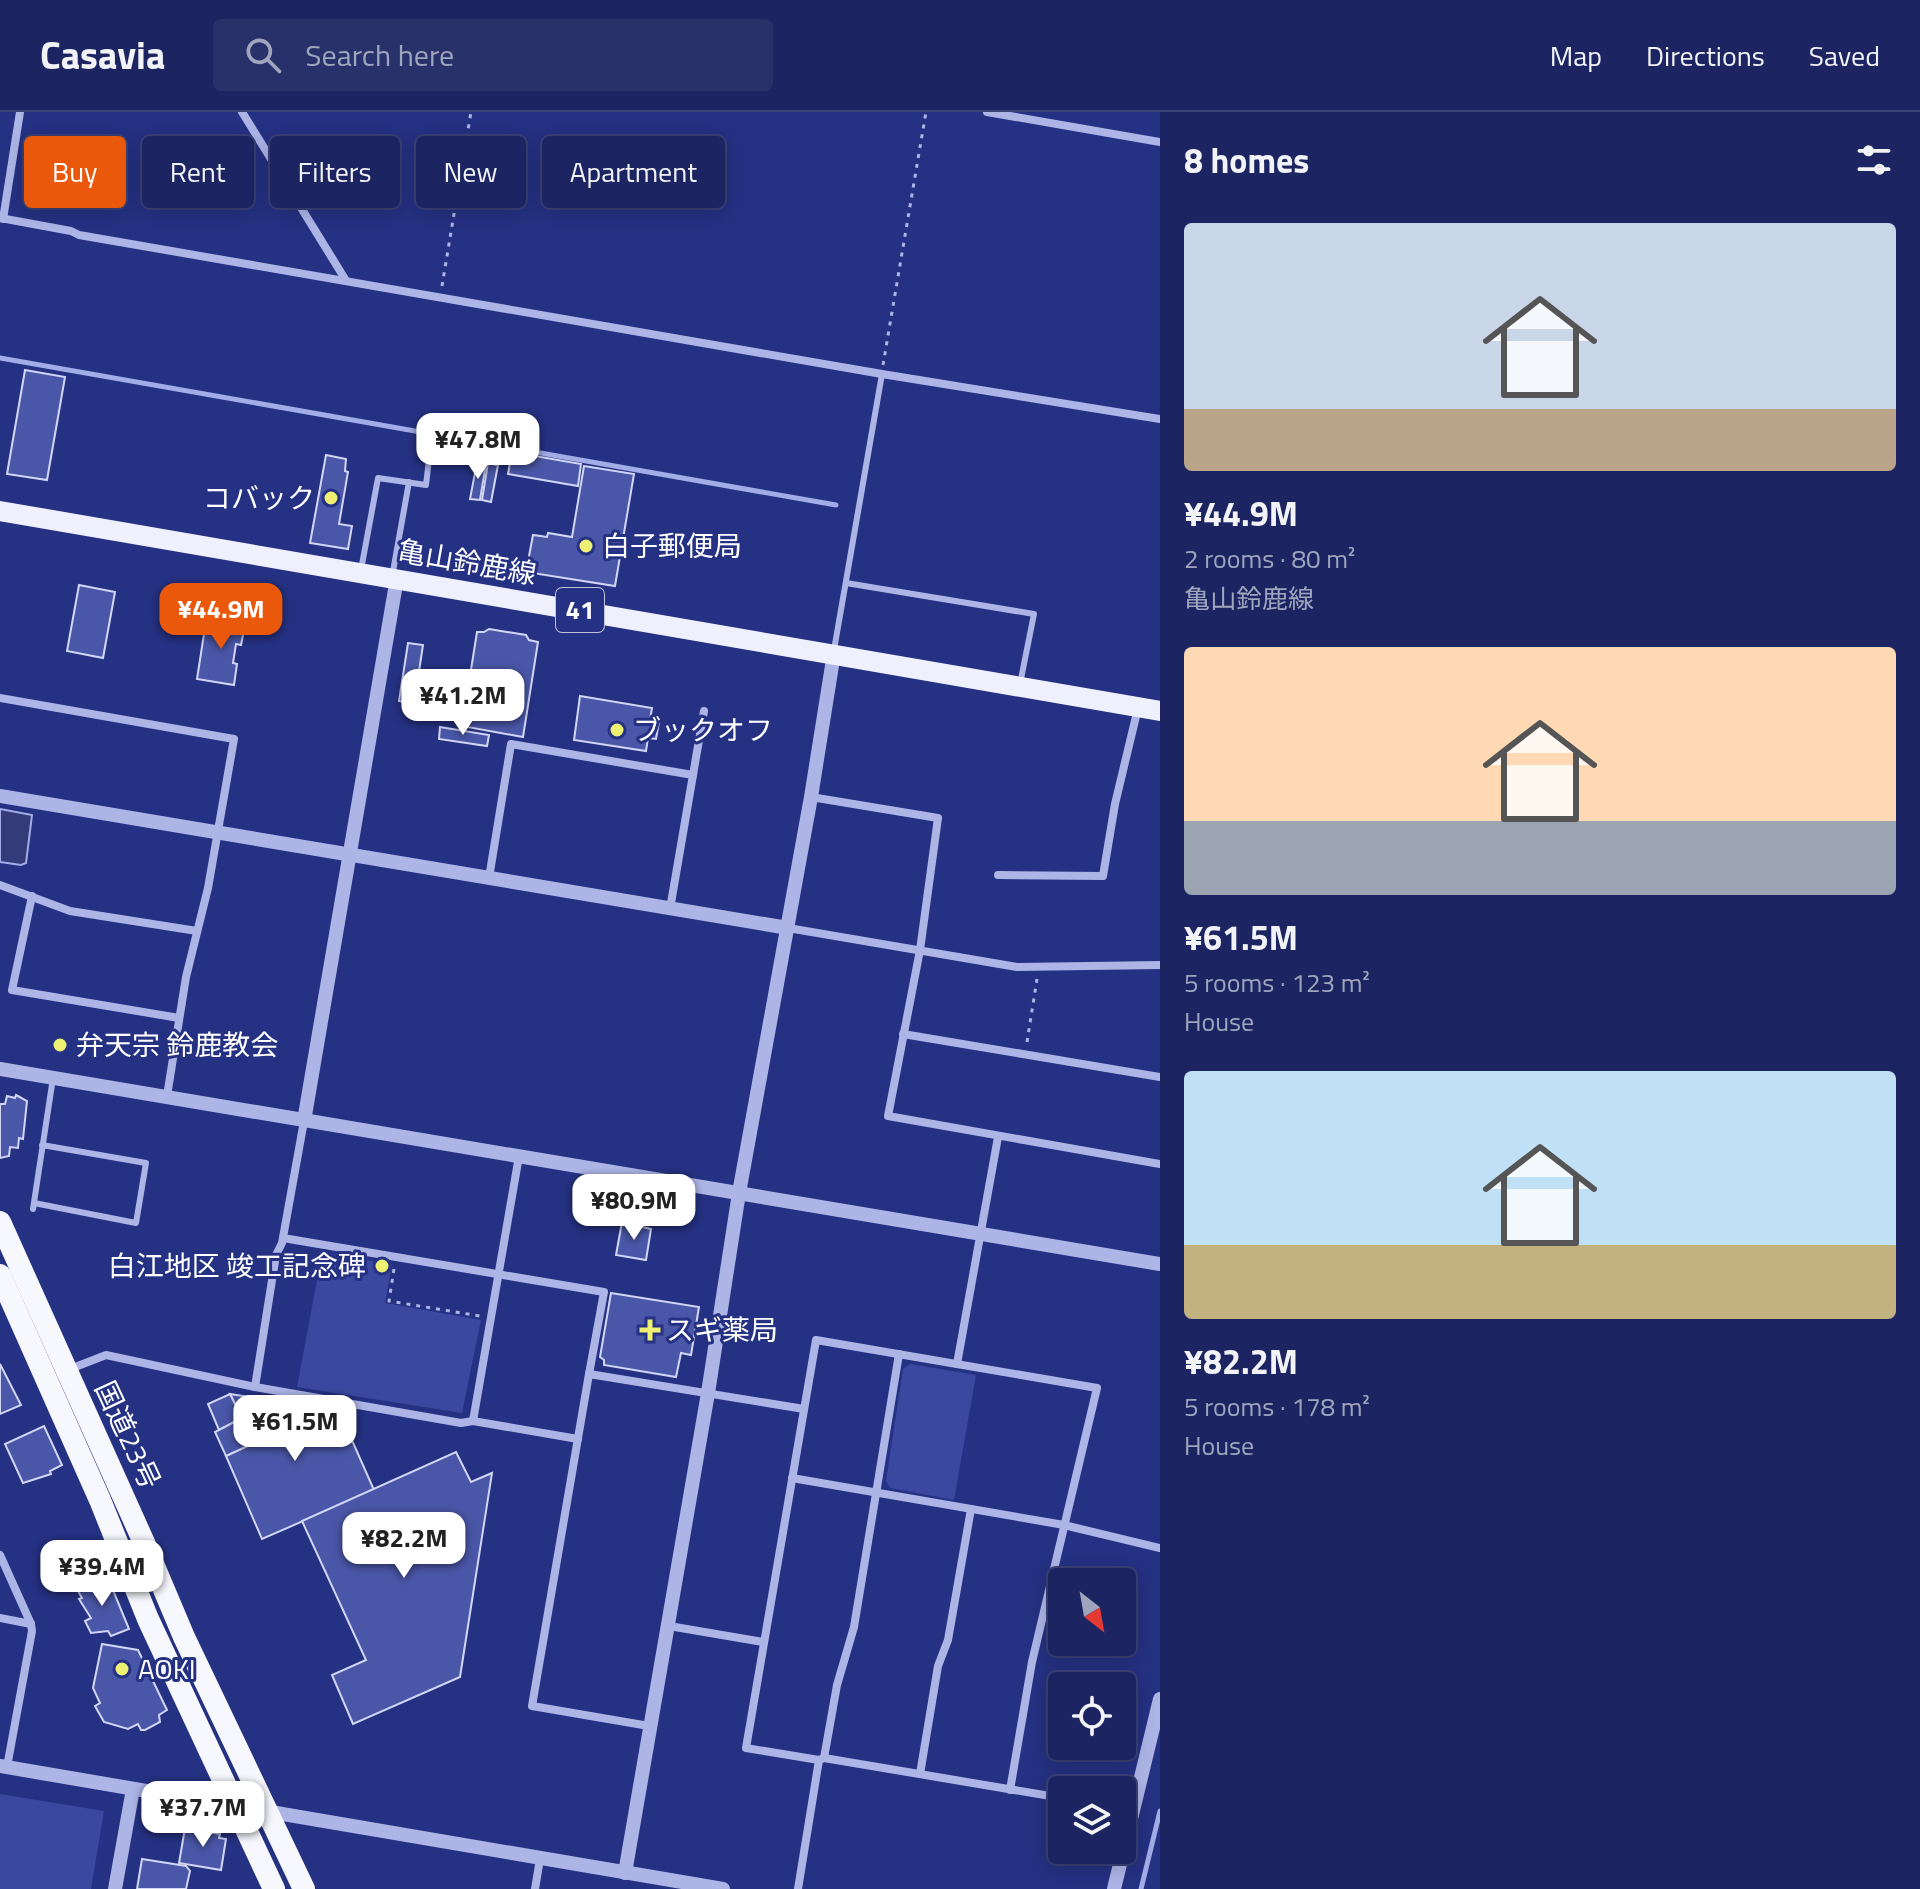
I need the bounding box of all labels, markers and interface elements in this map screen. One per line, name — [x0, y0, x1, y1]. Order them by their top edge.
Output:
search box — [213, 19, 773, 91]
text: Casavia — [40, 26, 165, 84]
text: Search here — [305, 32, 454, 78]
icon: search — [241, 33, 285, 77]
text: Map — [1550, 34, 1602, 77]
text: Directions — [1646, 34, 1765, 77]
text: Saved — [1809, 34, 1880, 77]
text: 8 homes — [1184, 134, 1309, 186]
chip: Buy — [24, 136, 126, 208]
chip: Rent — [142, 136, 254, 208]
chip: Filters — [270, 136, 400, 208]
chip: New — [416, 136, 526, 208]
chip: Apartment — [542, 136, 725, 208]
icon: filters — [1852, 138, 1896, 182]
icon: home — [1468, 275, 1612, 419]
pin: ¥47.8M — [413, 413, 543, 481]
text: ¥47.8M — [434, 419, 522, 458]
place label: コバック — [203, 476, 315, 519]
text: ¥44.9M — [1184, 487, 1298, 539]
marker: コバック — [322, 489, 340, 507]
place label: 白子郵便局 — [602, 524, 742, 567]
street label: 亀山鈴鹿線 — [394, 528, 540, 595]
marker: 白子郵便局 — [577, 537, 595, 555]
text: 2 rooms · 80 m² — [1184, 539, 1355, 578]
text: 亀山鈴鹿線 — [1184, 579, 1314, 618]
pin: ¥44.9M — [156, 583, 286, 651]
road number: 41 — [556, 588, 604, 632]
text: ¥44.9M — [177, 589, 265, 628]
pin: ¥41.2M — [398, 669, 528, 737]
text: ¥41.2M — [419, 675, 507, 714]
icon: home — [1468, 699, 1612, 843]
place label: ブックオフ — [633, 708, 773, 751]
marker: ブックオフ — [608, 721, 626, 739]
text: ¥61.5M — [1184, 911, 1298, 963]
text: 5 rooms · 123 m² — [1184, 963, 1370, 1002]
text: House — [1184, 1002, 1254, 1041]
place label: 弁天宗 鈴鹿教会 — [76, 1023, 278, 1066]
marker: 弁天宗 鈴鹿教会 — [51, 1036, 69, 1054]
icon: home — [1468, 1123, 1612, 1267]
pin: ¥80.9M — [569, 1174, 699, 1242]
text: ¥80.9M — [590, 1180, 678, 1219]
place label: 白江地区 竣工記念碑 — [108, 1244, 366, 1287]
marker: 白江地区 竣工記念碑 — [373, 1257, 391, 1275]
place label: スギ薬局 — [666, 1308, 778, 1351]
marker: スギ薬局 — [641, 1321, 659, 1339]
text: ¥82.2M — [1184, 1335, 1298, 1387]
street label: 国道23号 — [85, 1373, 172, 1496]
text: 5 rooms · 178 m² — [1184, 1387, 1370, 1426]
pin: ¥61.5M — [230, 1395, 360, 1463]
text: ¥61.5M — [251, 1401, 339, 1440]
text: House — [1184, 1426, 1254, 1465]
pin: ¥82.2M — [339, 1512, 469, 1580]
text: ¥82.2M — [360, 1518, 448, 1557]
pin: ¥39.4M — [37, 1540, 167, 1608]
text: ¥39.4M — [58, 1546, 146, 1585]
north arrow — [1048, 1568, 1136, 1656]
map controls — [1048, 1568, 1136, 1864]
place label: AOKI — [138, 1647, 196, 1690]
marker: AOKI — [113, 1660, 131, 1678]
button: locate — [1048, 1672, 1136, 1760]
button: layers — [1048, 1776, 1136, 1864]
pin: ¥37.7M — [138, 1781, 268, 1849]
text: ¥37.7M — [159, 1787, 247, 1826]

